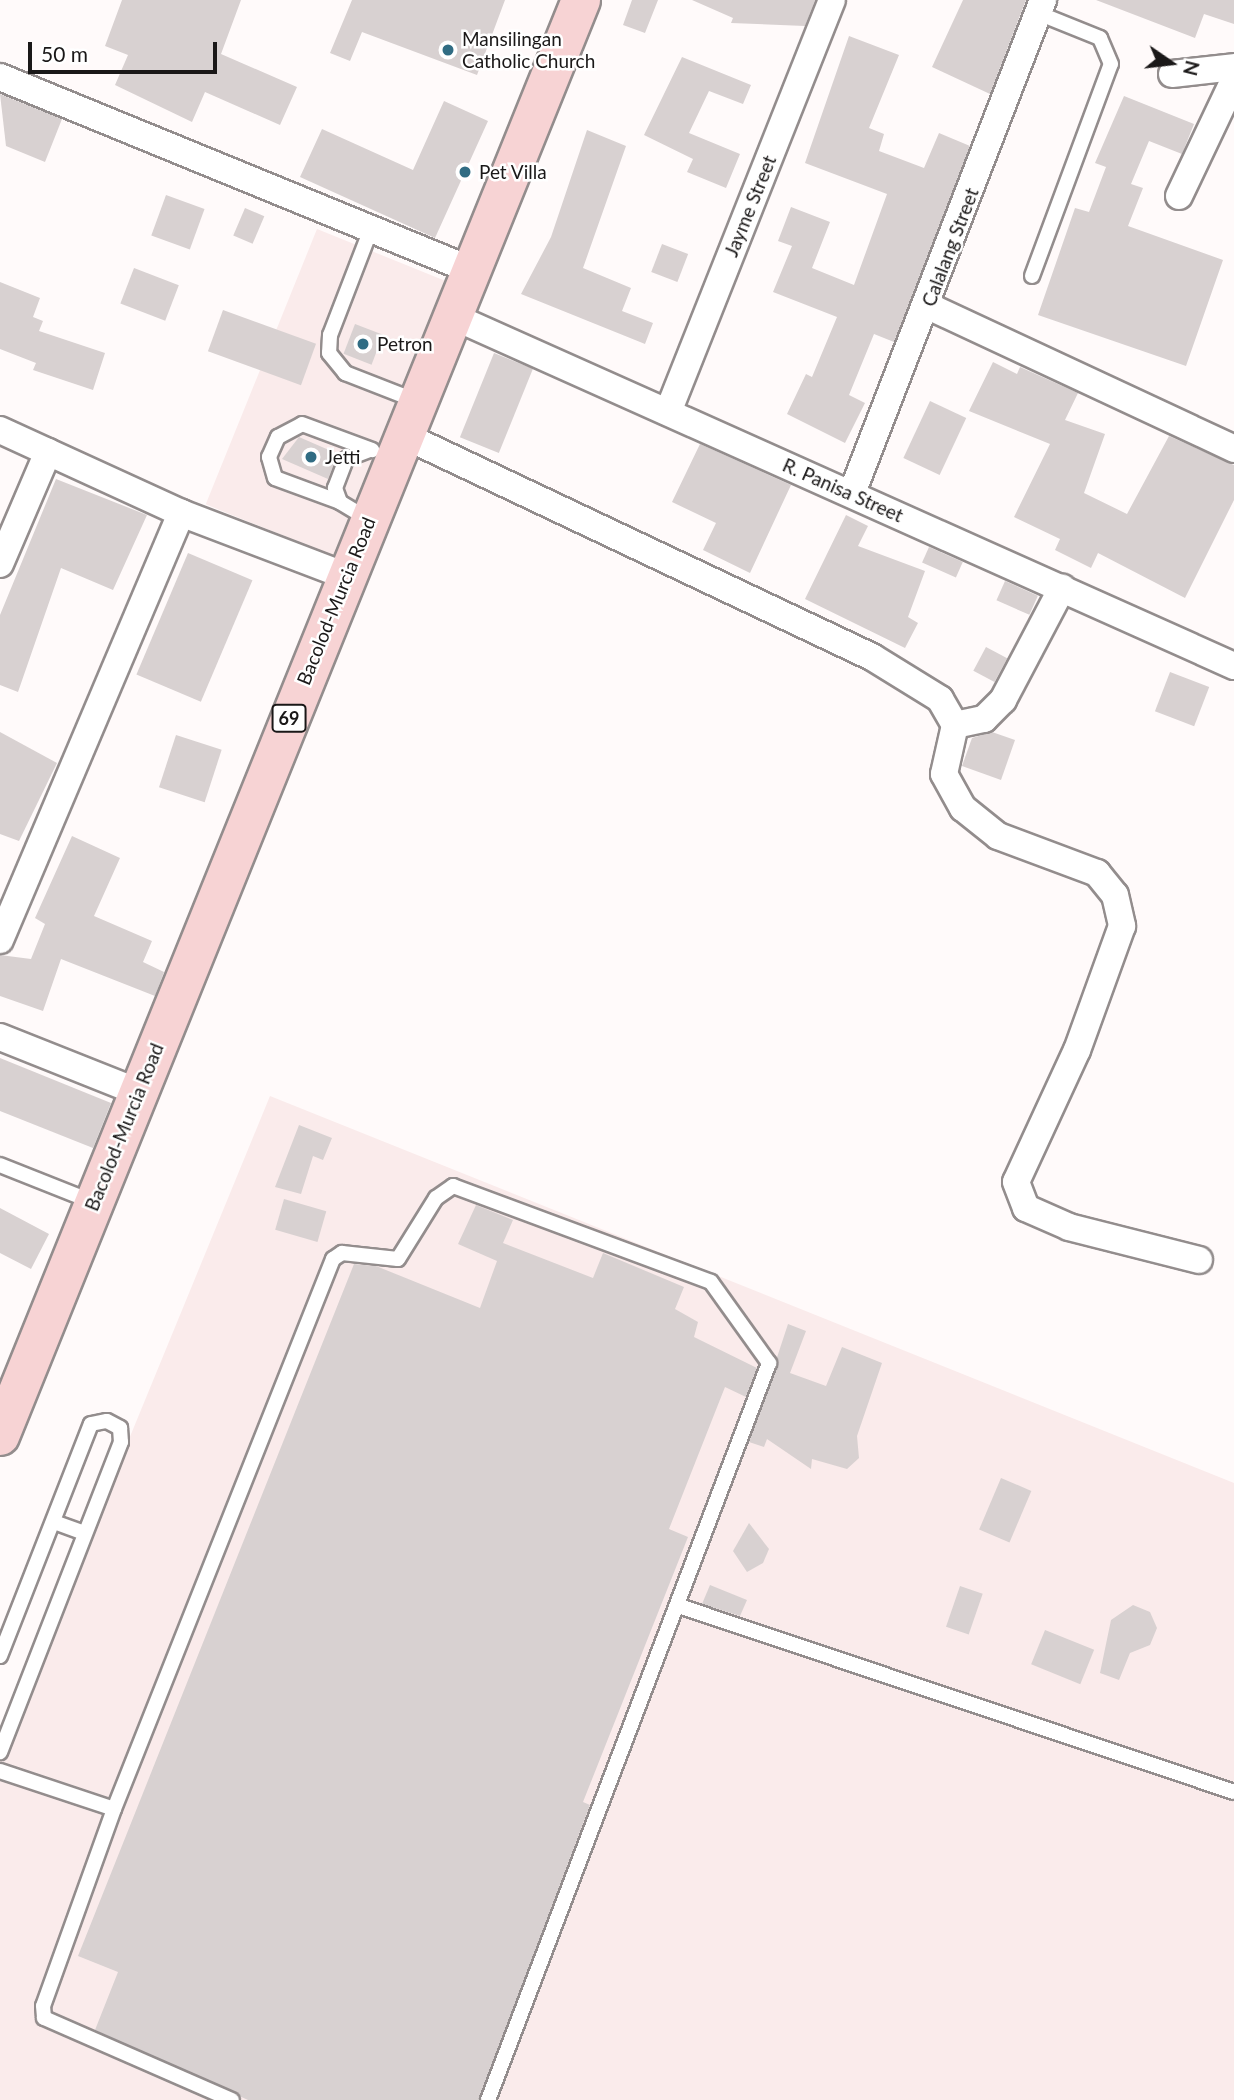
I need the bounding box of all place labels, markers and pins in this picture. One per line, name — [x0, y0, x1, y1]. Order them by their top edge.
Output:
place label: Mansilingan Catholic Church — [462, 28, 595, 72]
marker: Mansilingan Catholic Church — [440, 42, 456, 58]
place label: Pet Villa — [479, 161, 547, 183]
marker: Pet Villa — [457, 164, 473, 180]
place label: Petron — [377, 333, 433, 355]
marker: Petron — [355, 336, 371, 352]
place label: Jetti — [325, 446, 360, 468]
marker: Jetti — [303, 449, 319, 465]

